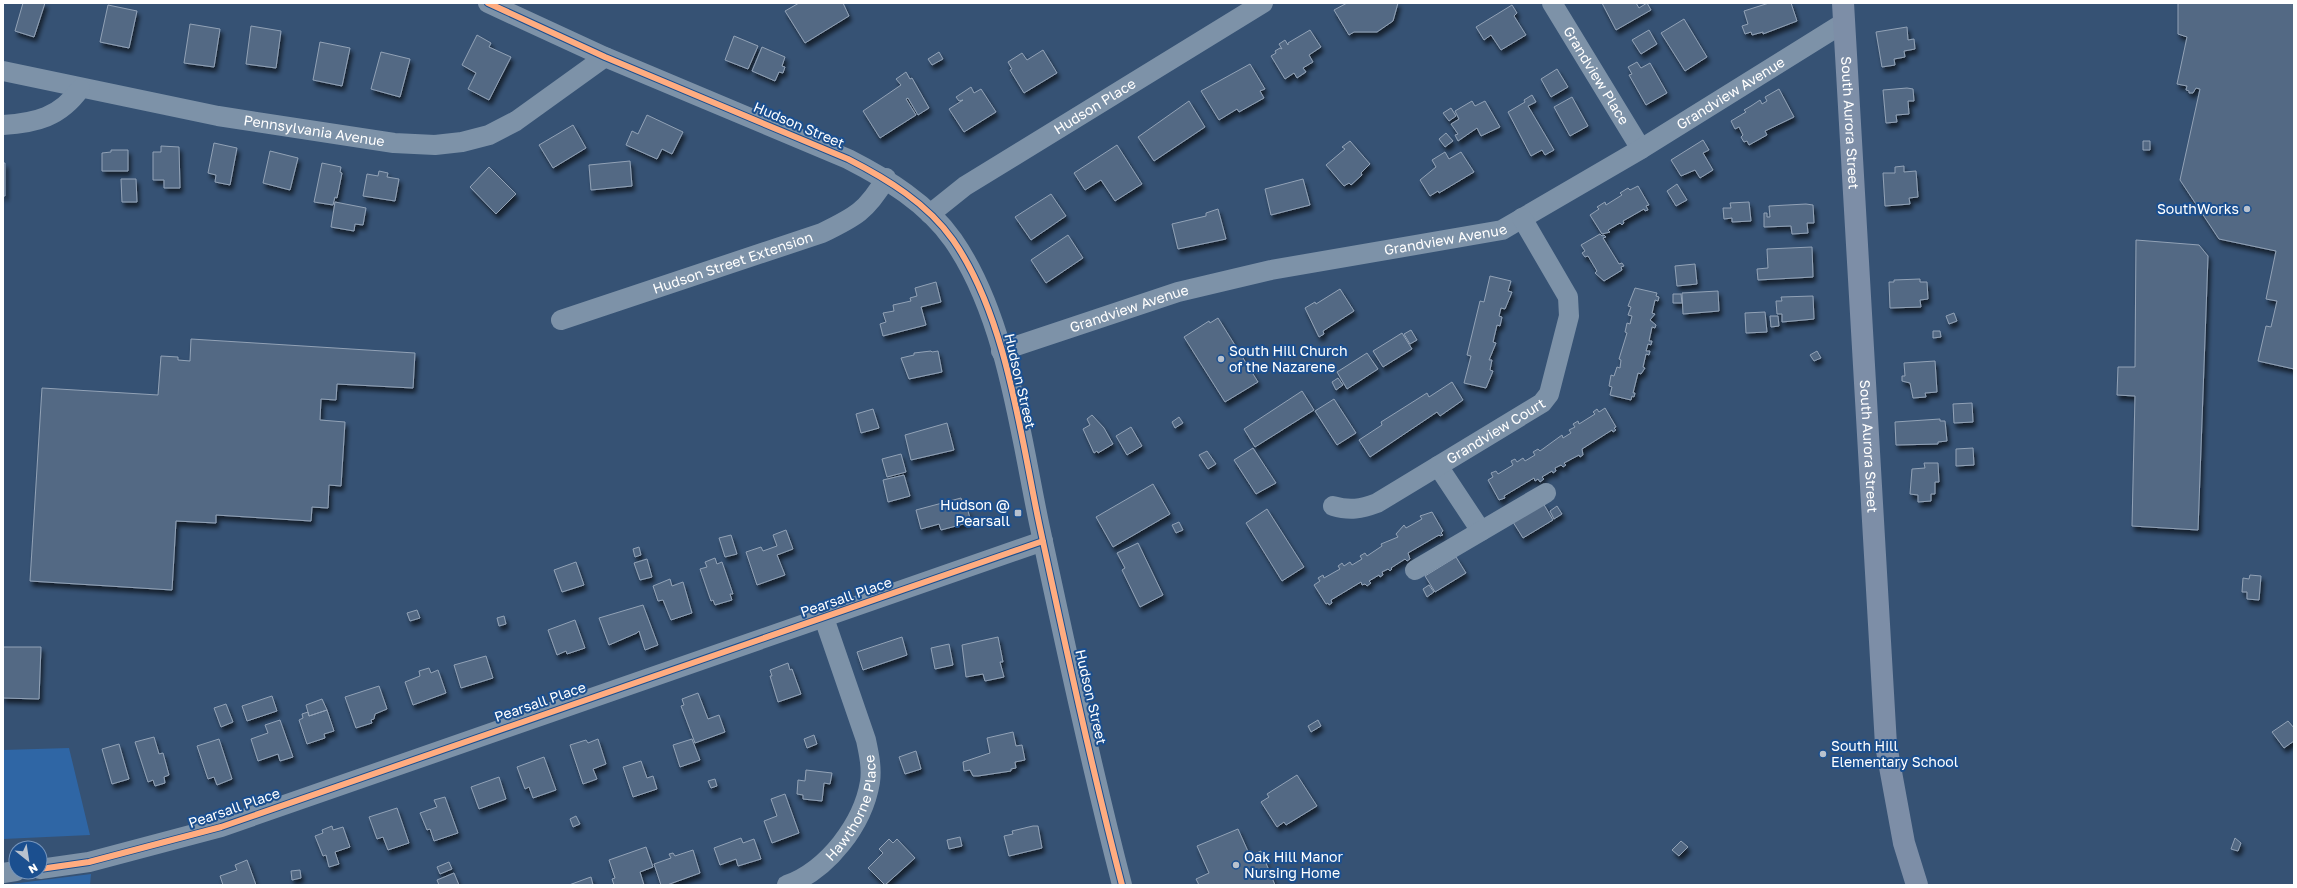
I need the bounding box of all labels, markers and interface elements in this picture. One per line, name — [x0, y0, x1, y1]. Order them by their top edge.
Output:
street label: Grandview Place — [1560, 23, 1633, 128]
street label: Grandview Avenue — [1673, 53, 1788, 133]
street label: South Aurora Street — [1838, 56, 1863, 190]
street label: Hudson Place — [1050, 74, 1139, 138]
street label: Hudson Street — [751, 98, 847, 151]
street label: Pennsylvania Avenue — [243, 111, 386, 149]
place label: SouthWorks — [2157, 200, 2239, 217]
marker: SouthWorks — [2242, 204, 2252, 214]
street label: Grandview Avenue — [1383, 220, 1510, 258]
street label: Hudson Street Extension — [650, 228, 815, 297]
street label: Grandview Avenue — [1067, 281, 1190, 336]
street label: Hudson Street — [1001, 332, 1040, 430]
place label: South Hill Church of the Nazarene — [1229, 342, 1348, 375]
marker: South Hill Church of the Nazarene — [1216, 354, 1226, 364]
street label: South Aurora Street — [1857, 379, 1882, 513]
street label: Grandview Court — [1443, 394, 1548, 467]
place label: Hudson @ Pearsall — [940, 496, 1010, 529]
marker: Hudson @ Pearsall — [1013, 508, 1023, 518]
street label: Pearsall Place — [798, 573, 894, 620]
street label: Hudson Street — [1072, 648, 1111, 746]
street label: Pearsall Place — [492, 678, 588, 725]
place label: South Hill Elementary School — [1831, 737, 1958, 770]
marker: South Hill Elementary School — [1818, 749, 1828, 759]
street label: Hawthorne Place — [821, 754, 879, 864]
street label: Pearsall Place — [186, 784, 282, 831]
north arrow — [8, 840, 48, 880]
place label: Oak Hill Manor Nursing Home — [1244, 848, 1343, 881]
marker: Oak Hill Manor Nursing Home — [1231, 860, 1241, 870]
text: N — [26, 861, 40, 877]

